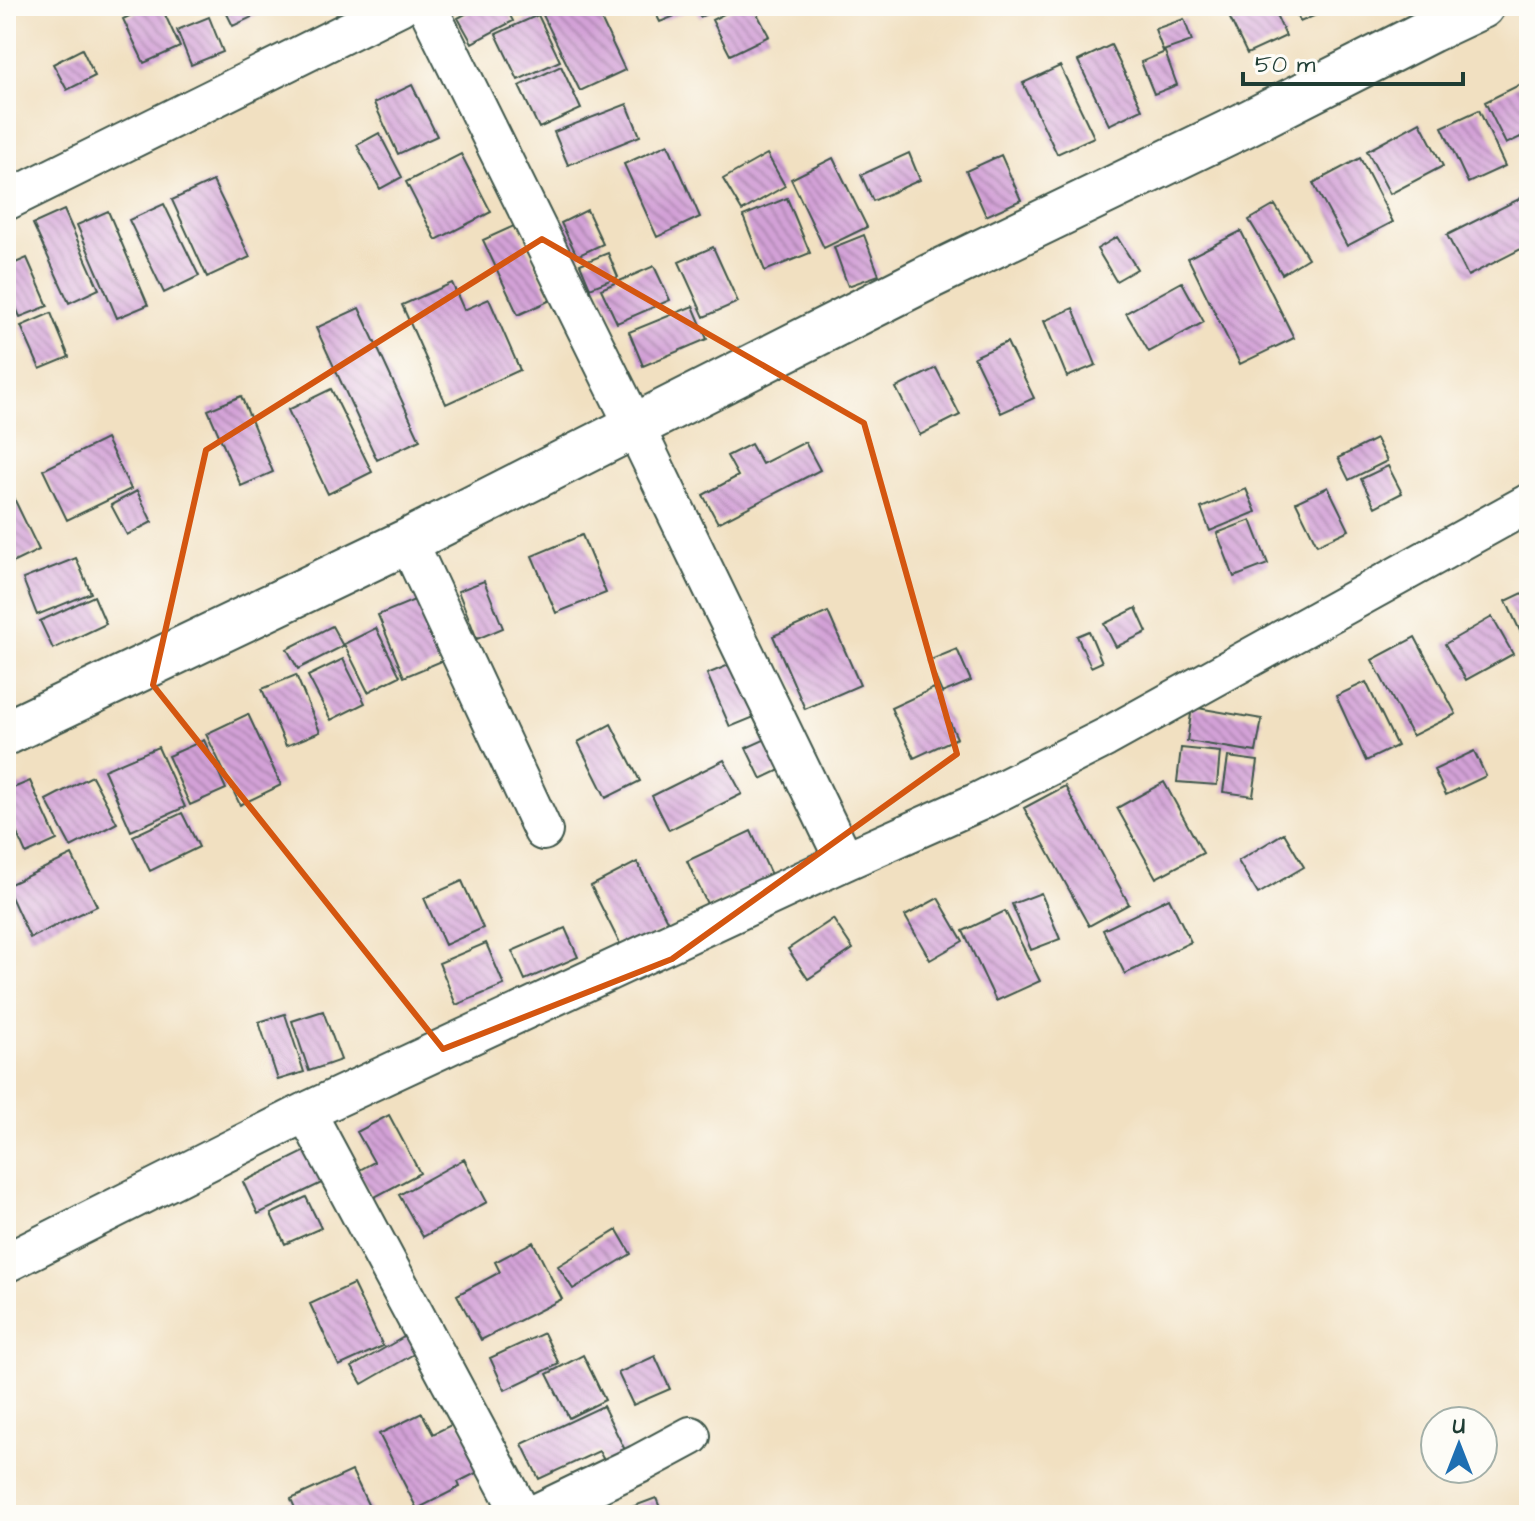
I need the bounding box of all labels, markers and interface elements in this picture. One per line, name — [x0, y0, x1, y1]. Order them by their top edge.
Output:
scale bar — [1243, 36, 1463, 86]
text: 50 m — [1255, 48, 1316, 82]
north arrow — [1419, 1405, 1499, 1485]
text: U — [1453, 1411, 1465, 1442]

